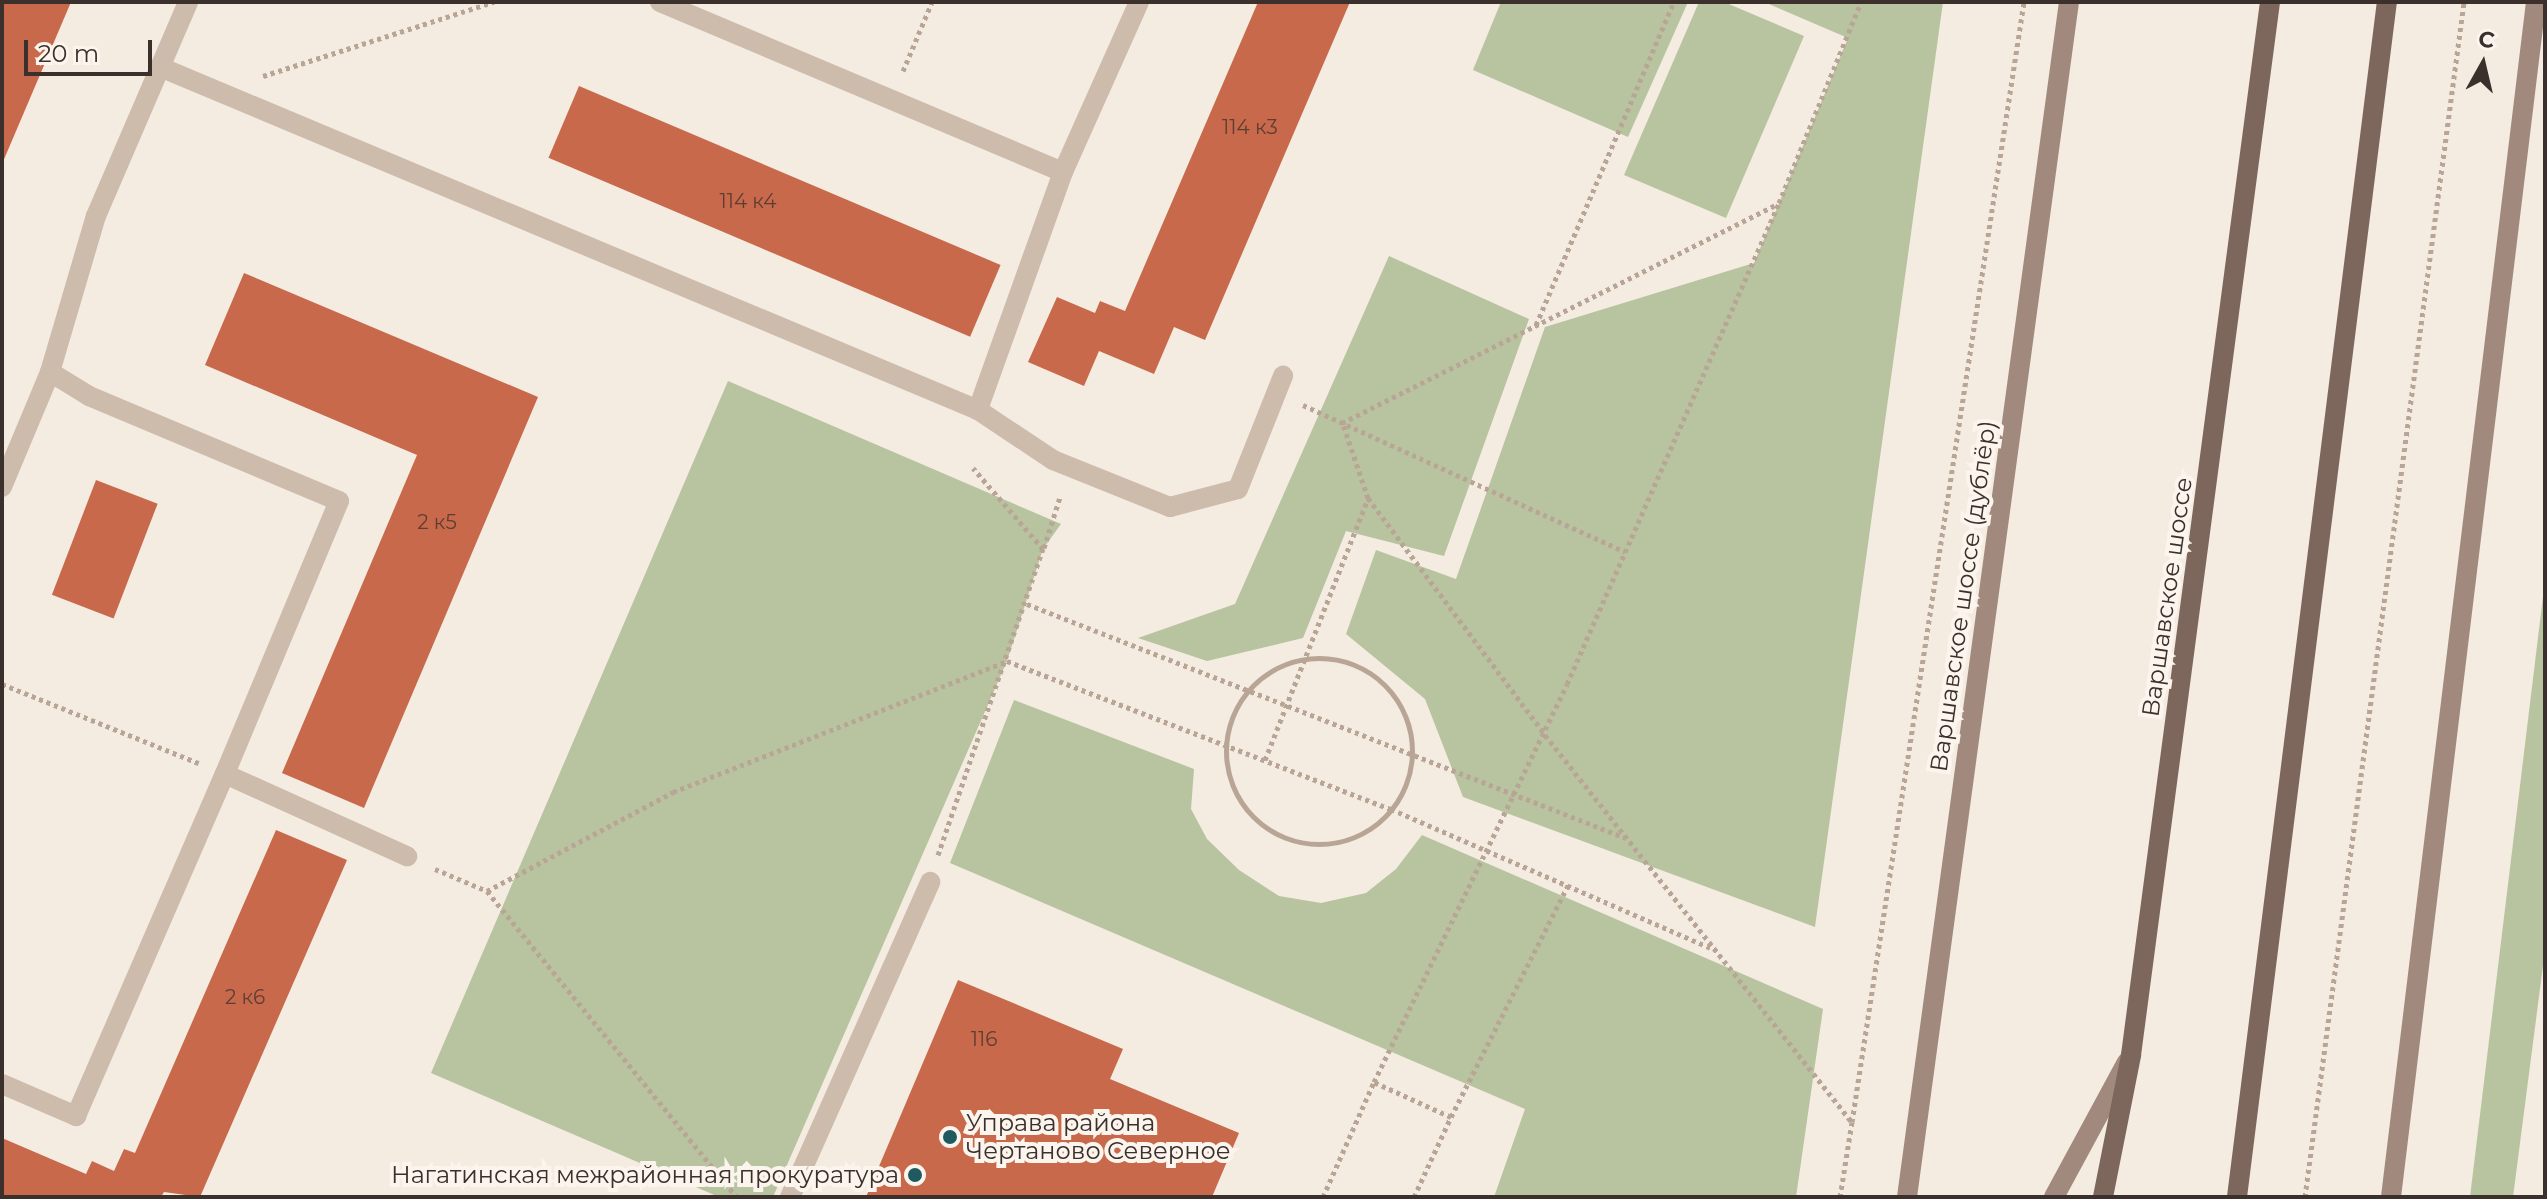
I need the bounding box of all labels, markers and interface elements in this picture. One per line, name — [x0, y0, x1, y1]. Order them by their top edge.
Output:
scale bar — [28, 24, 156, 74]
north arrow — [2443, 24, 2523, 104]
text: С — [2477, 25, 2496, 54]
text: 20 m — [38, 39, 99, 68]
house number: 114 к3 — [1222, 115, 1278, 139]
house number: 114 к4 — [719, 189, 777, 213]
street label: Варшавское шоссе (дублёр) — [1924, 418, 2002, 774]
street label: Варшавское шоссе — [2136, 475, 2198, 719]
house number: 2 к5 — [417, 510, 457, 534]
house number: 2 к6 — [225, 985, 265, 1009]
house number: 116 — [971, 1027, 997, 1051]
place label: Управа района Чертаново Северное — [966, 1109, 1231, 1165]
marker: Управа района Чертаново Северное — [941, 1128, 959, 1146]
place label: Нагатинская межрайонная прокуратура — [391, 1161, 899, 1189]
marker: Нагатинская межрайонная прокуратура — [906, 1166, 924, 1184]

